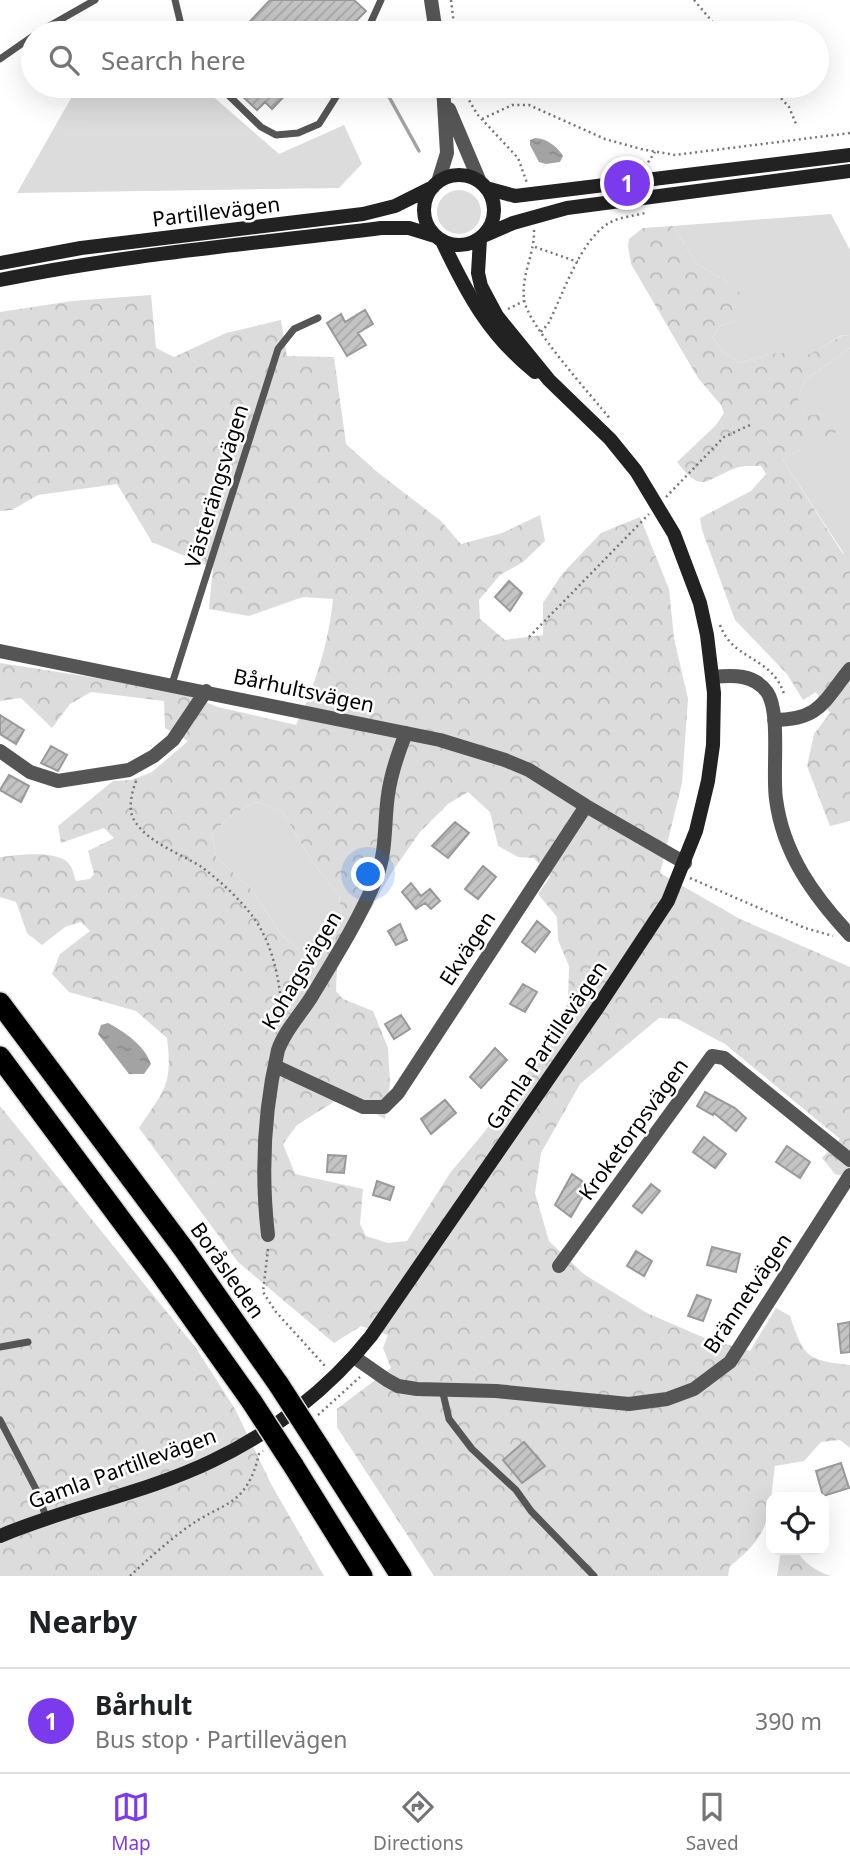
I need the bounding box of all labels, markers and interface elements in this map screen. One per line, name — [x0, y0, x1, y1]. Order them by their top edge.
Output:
search box — [21, 21, 829, 98]
icon: search — [45, 41, 83, 79]
text: Search here — [101, 42, 246, 78]
pin: 1 — [604, 157, 650, 209]
street label: Partillevägen — [150, 189, 282, 233]
street label: Västerängsvägen — [178, 401, 254, 571]
street label: Bårhultsvägen — [231, 661, 377, 719]
your location — [351, 857, 385, 891]
street label: Kohagsvägen — [255, 906, 347, 1034]
street label: Ekvägen — [433, 906, 501, 990]
street label: Gamla Partillevägen — [479, 955, 613, 1135]
street label: Kroketorpsvägen — [572, 1052, 694, 1206]
street label: Boråsleden — [185, 1216, 271, 1324]
street label: Brännetvägen — [696, 1227, 798, 1359]
street label: Gamla Partillevägen — [24, 1421, 220, 1515]
map controls — [766, 1492, 829, 1555]
button: locate — [766, 1492, 829, 1555]
text: Nearby — [28, 1601, 137, 1642]
text: Bårhult — [95, 1687, 192, 1723]
text: 1 — [44, 1705, 58, 1737]
text: 390 m — [755, 1705, 822, 1737]
text: Bus stop · Partillevägen — [95, 1723, 348, 1755]
tab: Map — [111, 1788, 151, 1856]
tab: Directions — [373, 1788, 463, 1856]
tab: Saved — [686, 1788, 739, 1856]

